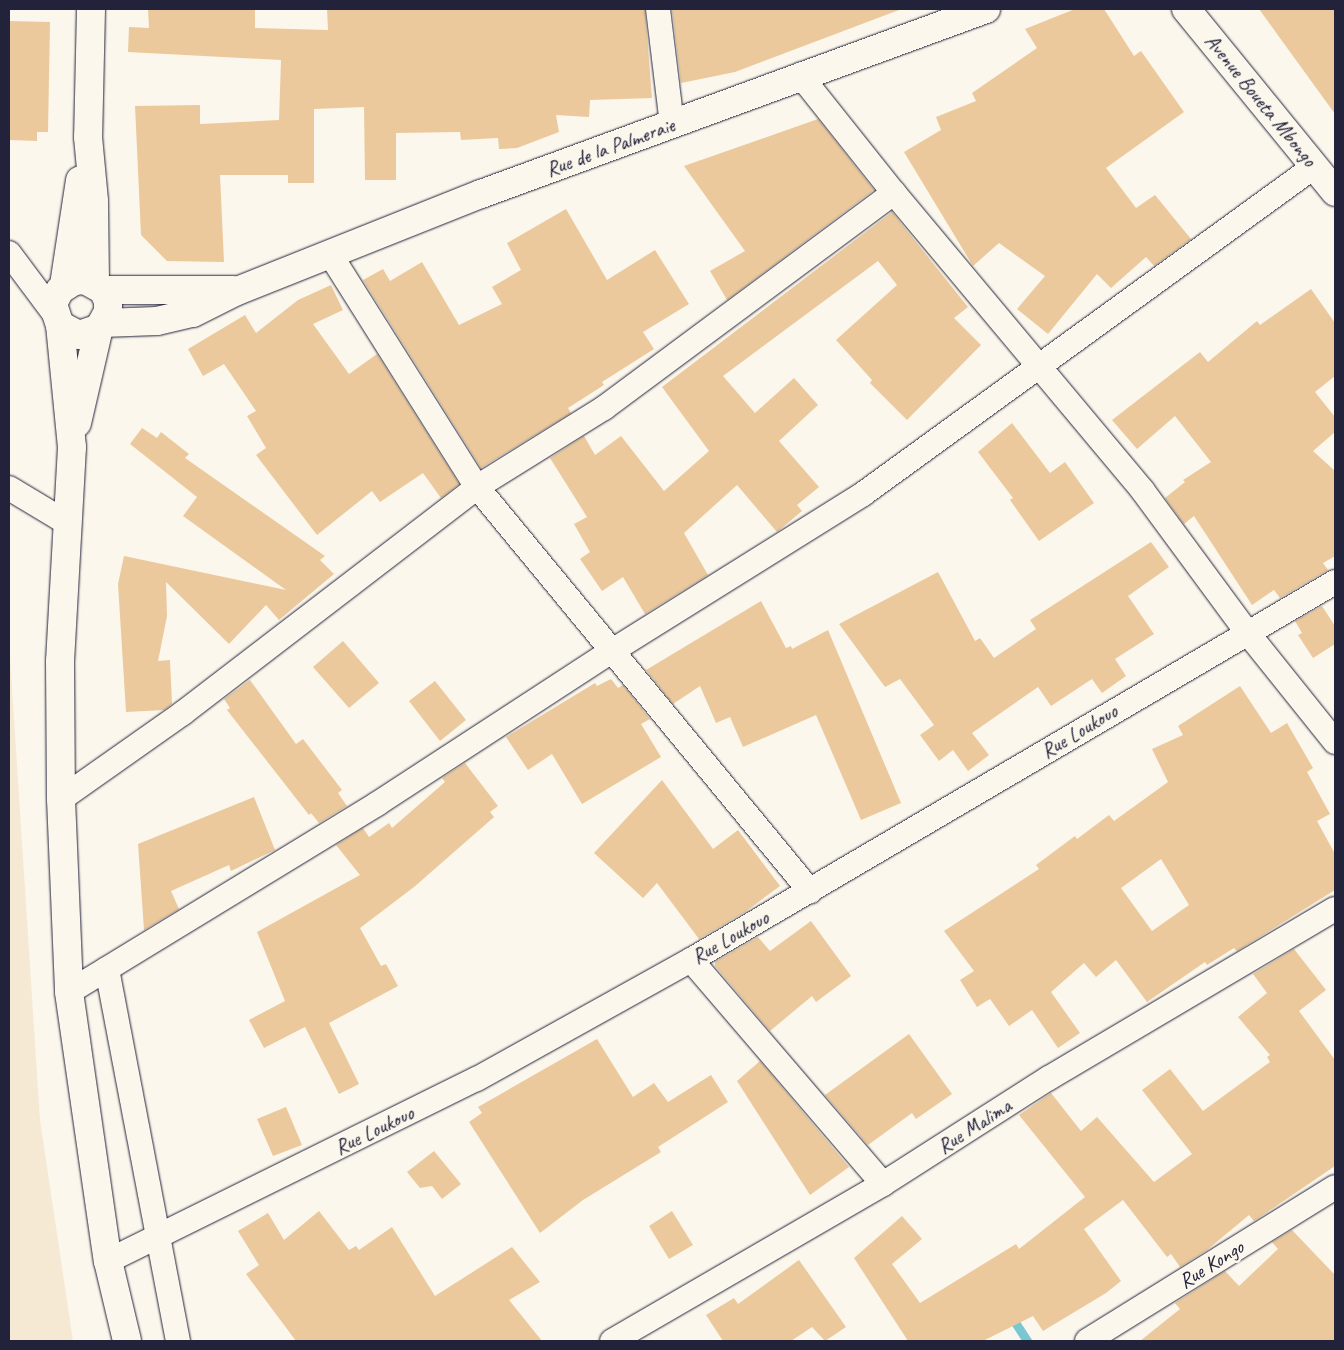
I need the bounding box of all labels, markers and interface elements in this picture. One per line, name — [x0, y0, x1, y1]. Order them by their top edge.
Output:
street label: Avenue Boueta Mbongo — [1200, 28, 1322, 172]
street label: Rue de la Palmeraie — [542, 112, 678, 182]
street label: Rue Loukouo — [1036, 698, 1122, 764]
street label: Rue Loukouo — [687, 905, 773, 969]
street label: Rue Malima — [932, 1093, 1016, 1159]
street label: Rue Loukouo — [330, 1100, 418, 1160]
street label: Rue Kongo — [1174, 1234, 1248, 1294]

